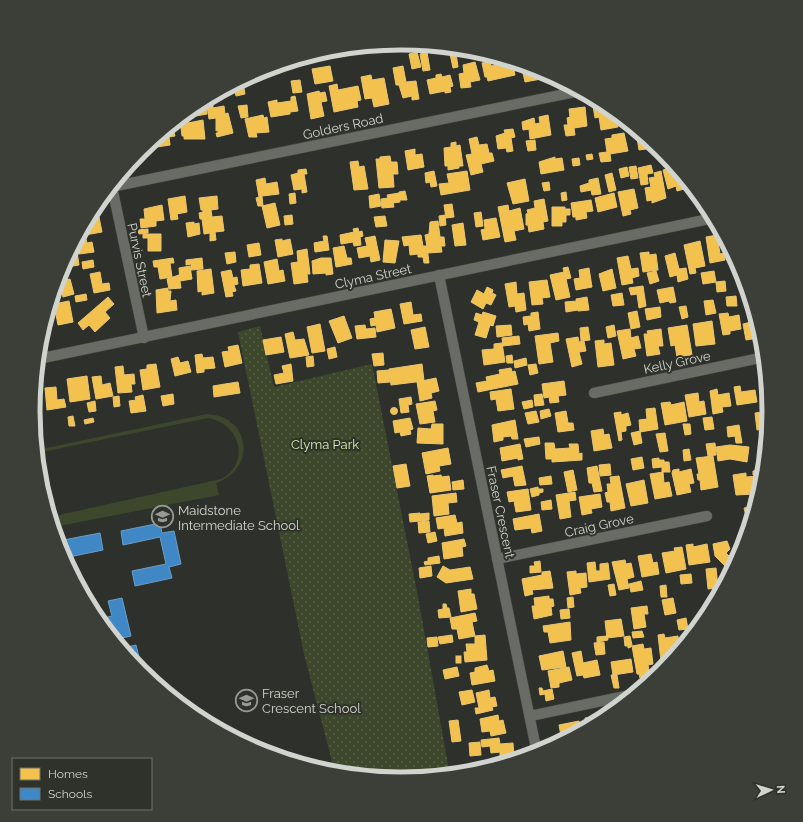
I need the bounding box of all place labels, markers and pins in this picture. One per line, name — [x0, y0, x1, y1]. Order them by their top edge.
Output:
place label: Maidstone Intermediate School — [178, 503, 300, 533]
school or university icon: Maidstone Intermediate School — [150, 504, 176, 530]
place label: Fraser Crescent School — [262, 686, 361, 716]
school or university icon: Fraser Crescent School — [233, 687, 259, 713]

